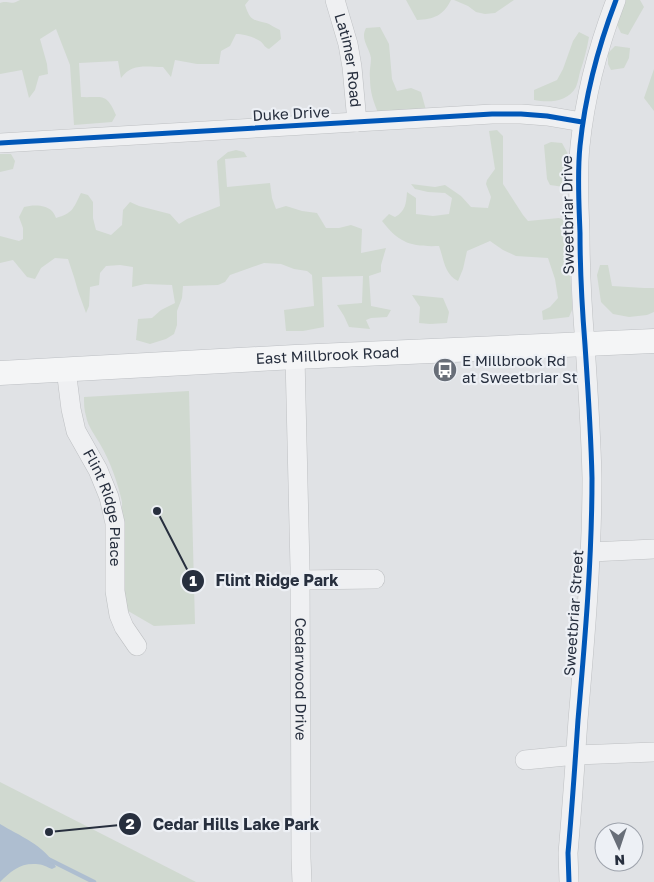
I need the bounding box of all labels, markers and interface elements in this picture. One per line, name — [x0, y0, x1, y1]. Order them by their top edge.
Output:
street label: Latimer Road — [331, 11, 366, 108]
street label: Duke Drive — [252, 102, 330, 124]
street label: Sweetbriar Drive — [557, 155, 577, 275]
street label: East Millbrook Road — [255, 342, 400, 367]
place label: E Millbrook Rd at Sweetbriar St — [462, 351, 577, 386]
bus stop icon: E Millbrook Rd at Sweetbriar St — [432, 357, 458, 383]
street label: Flint Ridge Place — [80, 445, 125, 567]
street label: Sweetbriar Street — [560, 549, 586, 677]
callout: Flint Ridge Park — [180, 565, 349, 596]
text: Flint Ridge Park — [215, 570, 339, 590]
text: 1 — [189, 571, 197, 589]
street label: Cedarwood Drive — [292, 617, 311, 741]
callout: Cedar Hills Lake Park — [118, 809, 330, 840]
text: 2 — [125, 814, 135, 832]
text: Cedar Hills Lake Park — [153, 814, 320, 834]
north arrow — [594, 822, 644, 872]
text: N — [614, 852, 625, 869]

